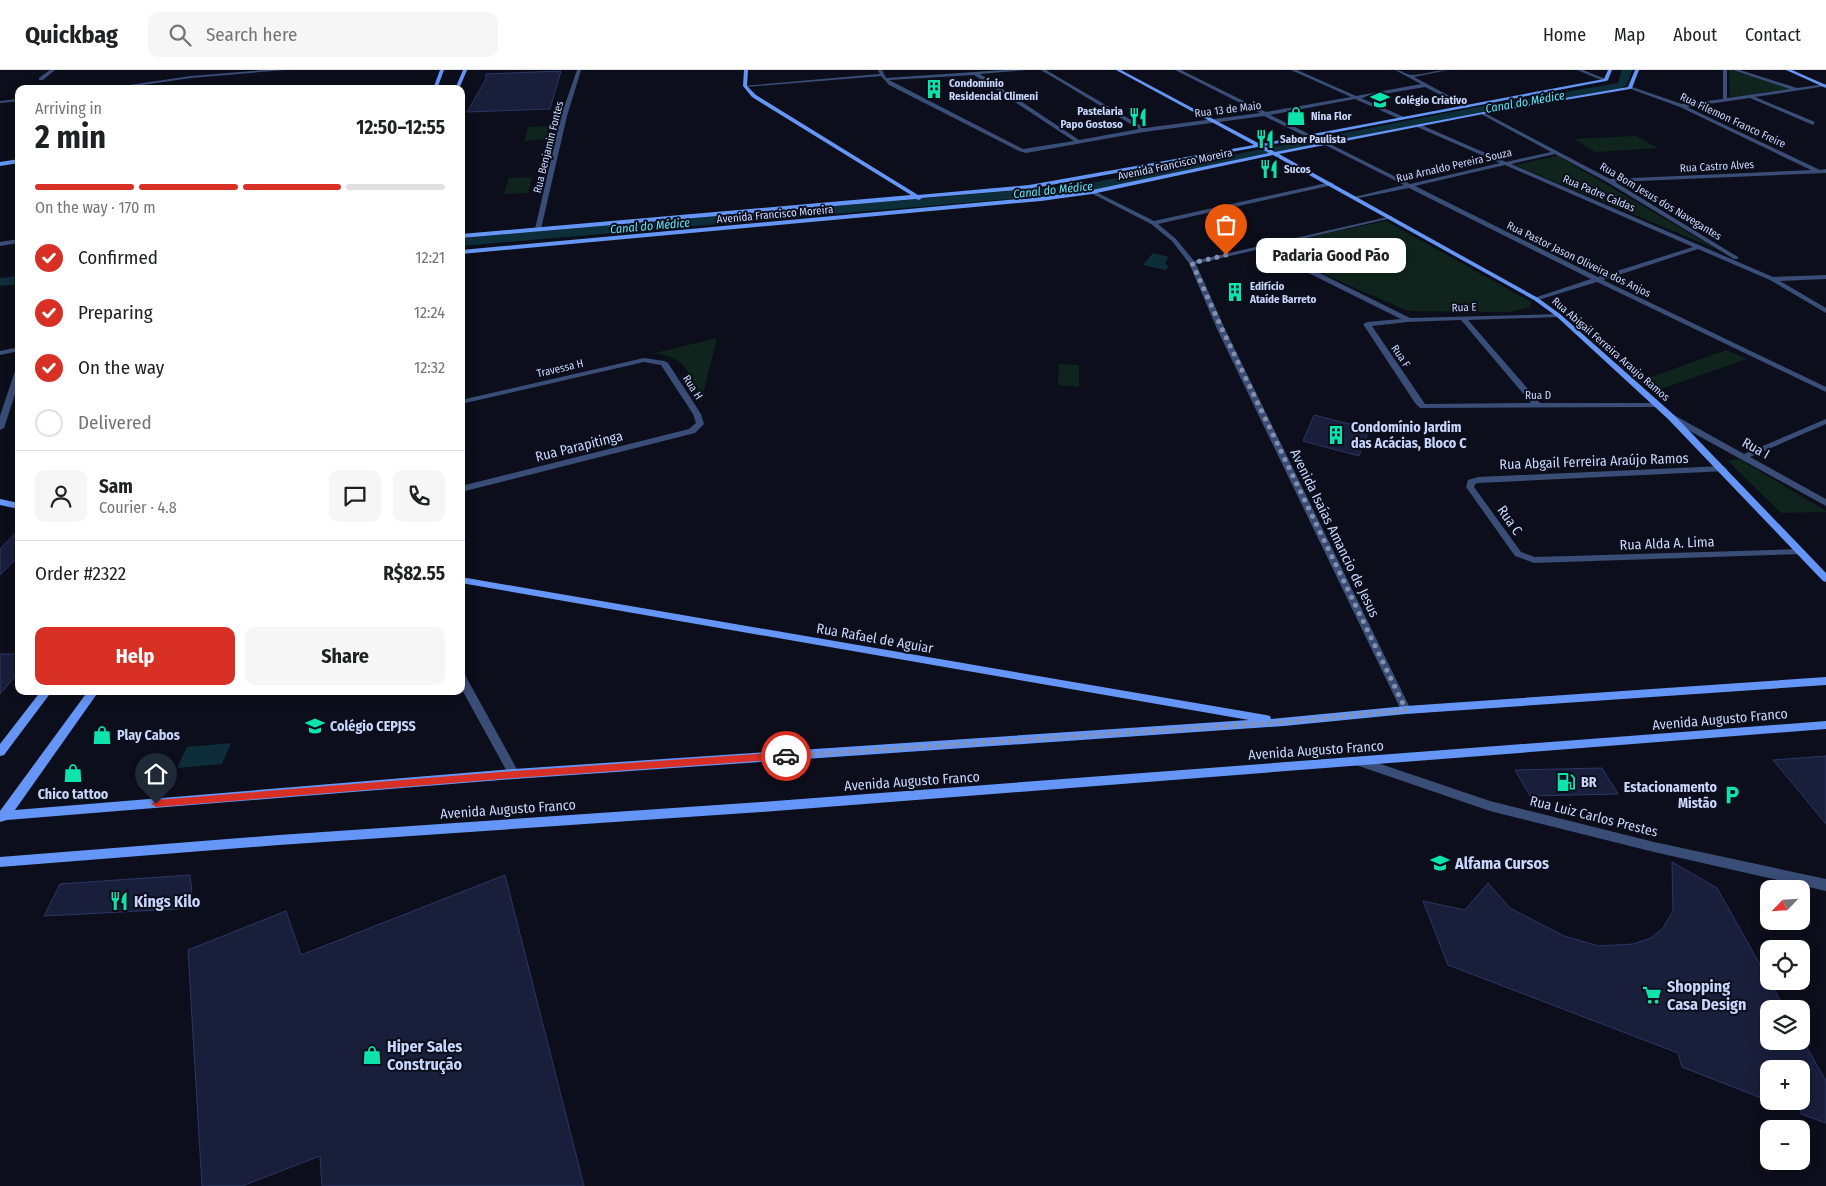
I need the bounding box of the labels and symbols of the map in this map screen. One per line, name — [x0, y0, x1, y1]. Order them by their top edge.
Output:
place label: Condomínio Residencial Climeni — [949, 77, 1038, 103]
building icon: Condomínio Residencial Climeni — [923, 78, 945, 100]
water label: Canal do Médice — [1484, 88, 1566, 116]
school or university icon: Colégio Criativo — [1369, 89, 1391, 111]
street label: Rua Filemon Franco Freire — [1678, 90, 1788, 151]
place label: Colégio Criativo — [1395, 94, 1467, 107]
street label: Rua Benjamin Fontes — [531, 99, 566, 194]
street label: Rua 13 de Maio — [1194, 99, 1262, 120]
place label: Pastelaria Papo Gostoso — [1061, 105, 1124, 131]
shop icon: Nina Flor — [1285, 105, 1307, 127]
restaurant icon: Pastelaria Papo Gostoso — [1127, 106, 1149, 128]
place label: Nina Flor — [1311, 110, 1353, 123]
restaurant icon: Sabor Paulista — [1254, 128, 1276, 150]
place label: Sabor Paulista — [1280, 133, 1346, 146]
street label: Avenida Francisco Moreira — [1117, 146, 1234, 183]
street label: Rua Arnaldo Pereira Souza — [1395, 146, 1513, 185]
restaurant icon: Sucos — [1258, 158, 1280, 180]
street label: Rua Castro Alves — [1680, 158, 1755, 175]
street label: Rua Bom Jesus dos Navegantes — [1598, 160, 1724, 243]
place label: Sucos — [1284, 163, 1311, 176]
street label: Rua Padre Caldas — [1561, 172, 1637, 215]
water label: Canal do Médice — [1012, 179, 1094, 201]
street label: Avenida Francisco Moreira — [716, 203, 834, 226]
pin — [1205, 204, 1247, 255]
water label: Canal do Médice — [610, 216, 691, 236]
street label: Rua Pastor Jason Oliveira dos Anjos — [1505, 219, 1653, 300]
callout: Padaria Good Pão — [1256, 238, 1406, 272]
place label: Edifício Ataíde Barreto — [1249, 280, 1317, 306]
building icon: Edifício Ataíde Barreto — [1224, 281, 1246, 303]
street label: Rua Abigail Ferreira Araujo Ramos — [1549, 295, 1672, 404]
street label: Rua E — [1451, 301, 1477, 314]
street label: Rua F — [1388, 342, 1413, 370]
street label: Travessa H — [535, 357, 585, 380]
street label: Rua H — [680, 373, 705, 402]
street label: Rua D — [1525, 389, 1551, 402]
place label: Condomínio Jardim das Acácias, Bloco C — [1351, 419, 1467, 452]
building icon: Condomínio Jardim das Acácias, Bloco C — [1325, 424, 1347, 446]
street label: Rua Parapitinga — [534, 427, 625, 466]
street label: Rua I — [1739, 434, 1772, 463]
street label: Avenida Isaías Amancio de Jesus — [1286, 446, 1383, 620]
street label: Rua Abgail Ferreira Araújo Ramos — [1499, 450, 1689, 473]
street label: Rua C — [1493, 502, 1526, 538]
street label: Rua Alda A. Lima — [1619, 533, 1715, 554]
street label: Rua Rafael de Aguiar — [815, 620, 935, 657]
street label: Avenida Augusto Franco — [1652, 705, 1788, 734]
school or university icon: Colégio CEPJSS — [304, 715, 326, 737]
place label: Colégio CEPJSS — [330, 718, 416, 735]
shop icon: Play Cabos — [91, 724, 113, 746]
place label: Play Cabos — [117, 727, 180, 744]
courier — [761, 731, 811, 781]
street label: Avenida Augusto Franco — [1248, 737, 1384, 764]
pin — [135, 753, 177, 804]
shop icon: Chico tattoo — [62, 762, 84, 784]
street label: Avenida Augusto Franco — [844, 768, 980, 795]
fuel station icon: BR — [1555, 771, 1577, 793]
place label: BR — [1581, 774, 1597, 791]
place label: Estacionamento Mistão — [1624, 779, 1718, 812]
parking icon: Estacionamento Mistão — [1721, 784, 1743, 806]
place label: Chico tattoo — [38, 786, 109, 803]
street label: Rua Luiz Carlos Prestes — [1528, 792, 1660, 841]
street label: Avenida Augusto Franco — [440, 796, 576, 823]
school or university icon: Alfama Cursos — [1429, 852, 1451, 874]
place label: Alfama Cursos — [1454, 854, 1549, 873]
north arrow — [1760, 880, 1810, 930]
restaurant icon: Kings Kilo — [108, 890, 130, 912]
place label: Kings Kilo — [134, 892, 201, 911]
place label: Shopping Casa Design — [1667, 977, 1746, 1014]
supermarket icon: Shopping Casa Design — [1641, 984, 1663, 1006]
place label: Hiper Sales Construção — [387, 1037, 463, 1075]
shop icon: Hiper Sales Construção — [361, 1044, 383, 1066]

